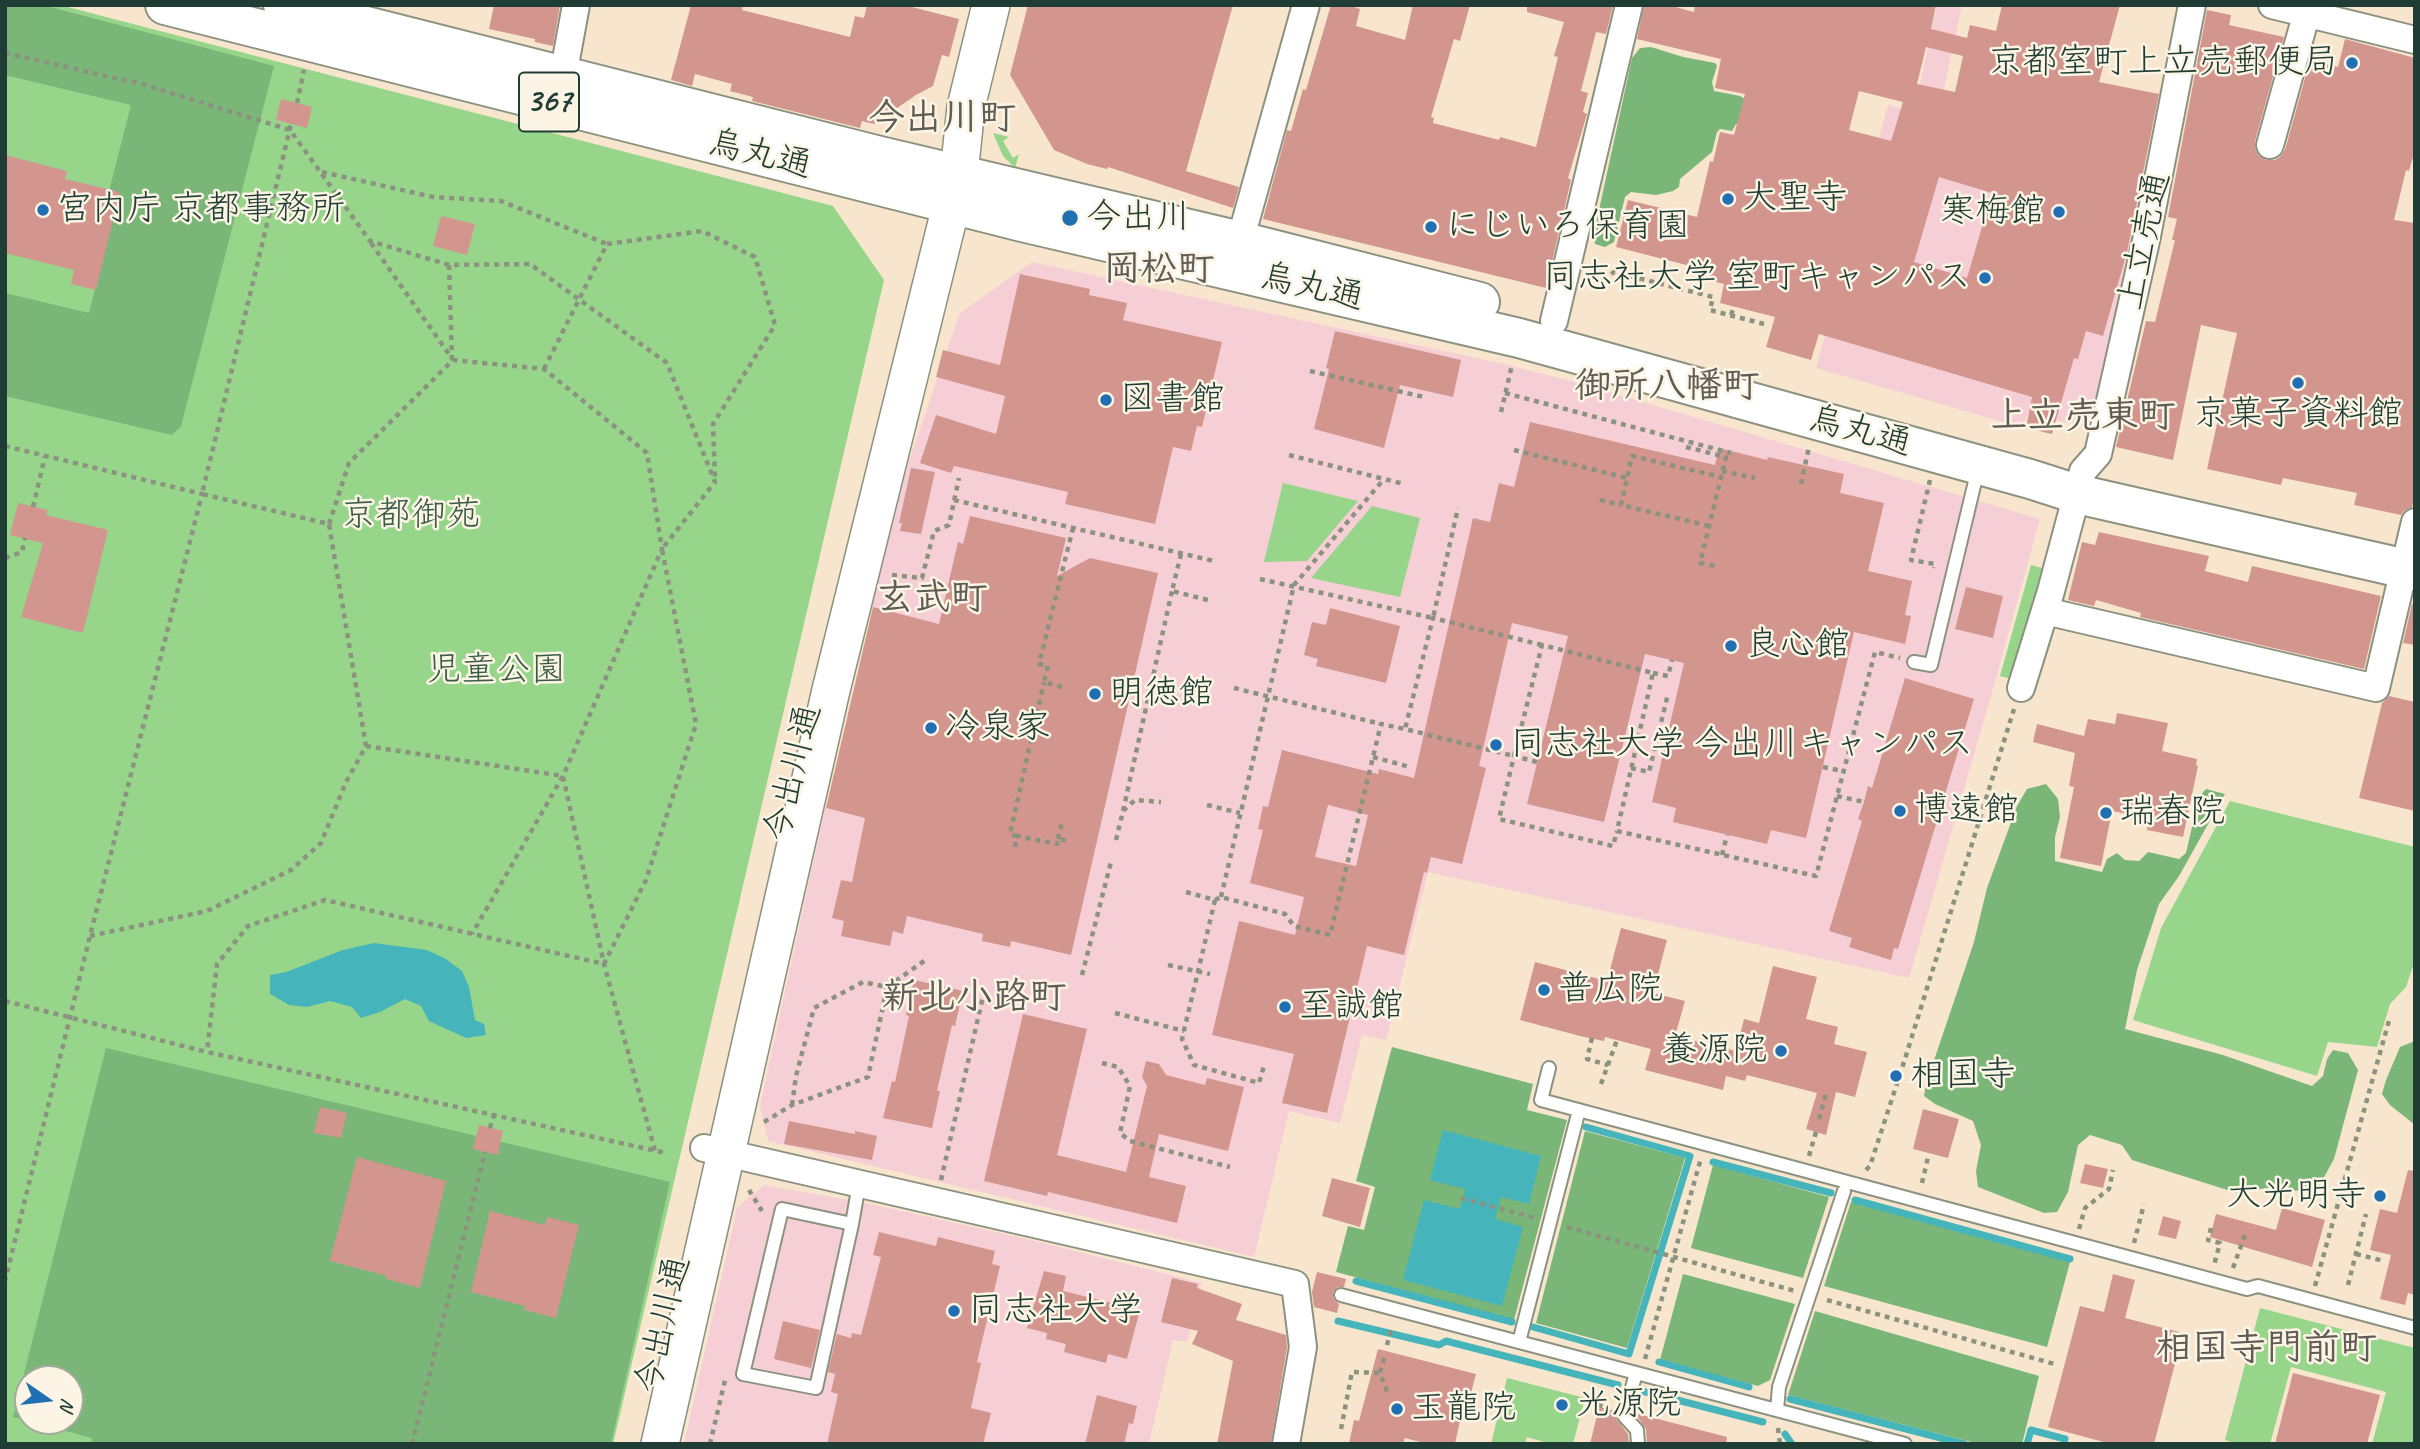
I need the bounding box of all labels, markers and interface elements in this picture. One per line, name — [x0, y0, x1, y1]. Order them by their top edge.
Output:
place label: 京都室町上立売郵便局 — [1988, 42, 2338, 84]
marker: 京都室町上立売郵便局 — [2344, 55, 2360, 71]
road number: 367 — [519, 72, 579, 132]
district label: 今出川町 — [868, 97, 1016, 141]
street label: 烏丸通 — [704, 122, 816, 188]
street label: 上立売通 — [2110, 168, 2180, 314]
place label: 大聖寺 — [1742, 178, 1847, 220]
place label: 宮内庁 京都事務所 — [57, 189, 345, 231]
marker: 大聖寺 — [1720, 191, 1736, 207]
place label: 寒梅館 — [1940, 191, 2045, 233]
place label: 今出川 — [1086, 197, 1191, 239]
marker: 宮内庁 京都事務所 — [35, 202, 51, 218]
marker: 寒梅館 — [2051, 204, 2067, 220]
place label: にじいろ保育園 — [1445, 206, 1690, 248]
marker: 今出川 — [1060, 208, 1080, 228]
marker: にじいろ保育園 — [1423, 219, 1439, 235]
district label: 岡松町 — [1104, 248, 1214, 292]
street label: 烏丸通 — [1256, 256, 1368, 320]
place label: 同志社大学 室町キャンパス — [1543, 257, 1971, 299]
marker: 同志社大学 室町キャンパス — [1977, 270, 1993, 286]
district label: 御所八幡町 — [1575, 365, 1759, 409]
marker: 京菓子資料館 — [2290, 375, 2306, 391]
place label: 図書館 — [1120, 379, 1225, 421]
marker: 図書館 — [1098, 392, 1114, 408]
place label: 京菓子資料館 — [2193, 394, 2403, 436]
district label: 上立売東町 — [1991, 395, 2175, 439]
street label: 烏丸通 — [1804, 398, 1916, 466]
park label: 京都御苑 — [341, 495, 481, 537]
district label: 玄武町 — [877, 577, 987, 621]
place label: 良心館 — [1745, 625, 1850, 667]
marker: 良心館 — [1723, 638, 1739, 654]
park label: 児童公園 — [426, 650, 566, 692]
place label: 明徳館 — [1109, 673, 1214, 715]
marker: 明徳館 — [1087, 686, 1103, 702]
street label: 今出川通 — [757, 700, 831, 846]
place label: 冷泉家 — [945, 707, 1050, 749]
marker: 冷泉家 — [923, 720, 939, 736]
place label: 同志社大学 今出川キャンパス — [1510, 724, 1973, 766]
marker: 同志社大学 今出川キャンパス — [1488, 737, 1504, 753]
place label: 博遠館 — [1914, 790, 2019, 832]
place label: 瑞春院 — [2120, 792, 2225, 834]
marker: 博遠館 — [1892, 803, 1908, 819]
marker: 瑞春院 — [2098, 805, 2114, 821]
place label: 普広院 — [1558, 969, 1663, 1011]
district label: 新北小路町 — [882, 976, 1066, 1020]
marker: 普広院 — [1536, 982, 1552, 998]
place label: 至誠館 — [1299, 986, 1404, 1028]
marker: 至誠館 — [1277, 999, 1293, 1015]
place label: 養源院 — [1662, 1030, 1767, 1072]
marker: 養源院 — [1773, 1043, 1789, 1059]
place label: 相国寺 — [1910, 1055, 2015, 1097]
marker: 相国寺 — [1888, 1068, 1904, 1084]
place label: 大光明寺 — [2226, 1175, 2366, 1217]
marker: 大光明寺 — [2372, 1188, 2388, 1204]
street label: 今出川通 — [628, 1252, 700, 1398]
place label: 同志社大学 — [968, 1290, 1143, 1332]
marker: 同志社大学 — [946, 1303, 962, 1319]
district label: 相国寺門前町 — [2155, 1327, 2377, 1371]
north arrow — [14, 1365, 84, 1435]
place label: 光源院 — [1576, 1384, 1681, 1426]
place label: 玉龍院 — [1411, 1388, 1516, 1430]
text: N — [54, 1396, 81, 1413]
marker: 光源院 — [1554, 1397, 1570, 1413]
marker: 玉龍院 — [1389, 1401, 1405, 1417]

